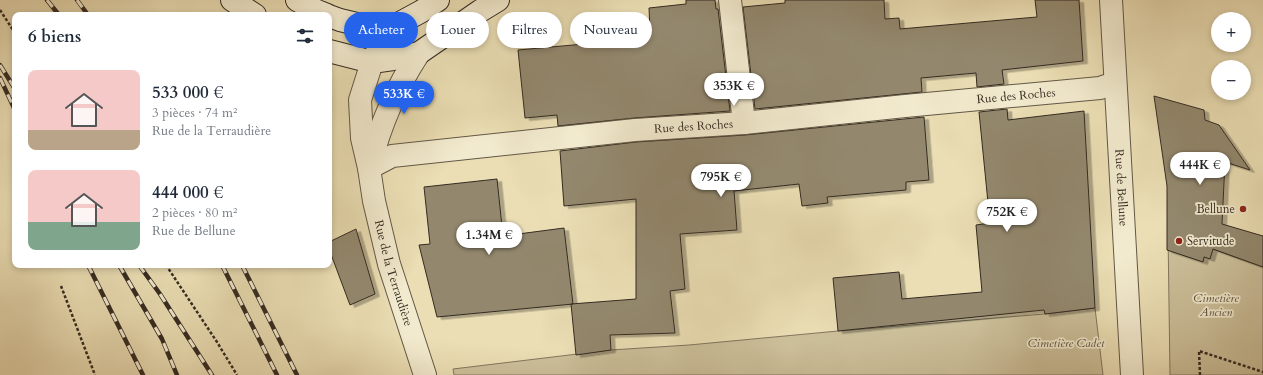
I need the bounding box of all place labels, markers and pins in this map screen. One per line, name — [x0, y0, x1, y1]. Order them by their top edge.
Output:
pin: 353K € — [701, 73, 767, 107]
pin: 533K € — [371, 81, 437, 115]
pin: 444K € — [1167, 152, 1233, 186]
pin: 795K € — [688, 164, 754, 198]
pin: 752K € — [974, 199, 1040, 233]
place label: Bellune — [1196, 201, 1235, 217]
marker: Bellune — [1238, 204, 1248, 214]
pin: 1.34M € — [452, 222, 526, 256]
place label: Servitude — [1187, 233, 1235, 249]
marker: Servitude — [1174, 236, 1184, 246]

